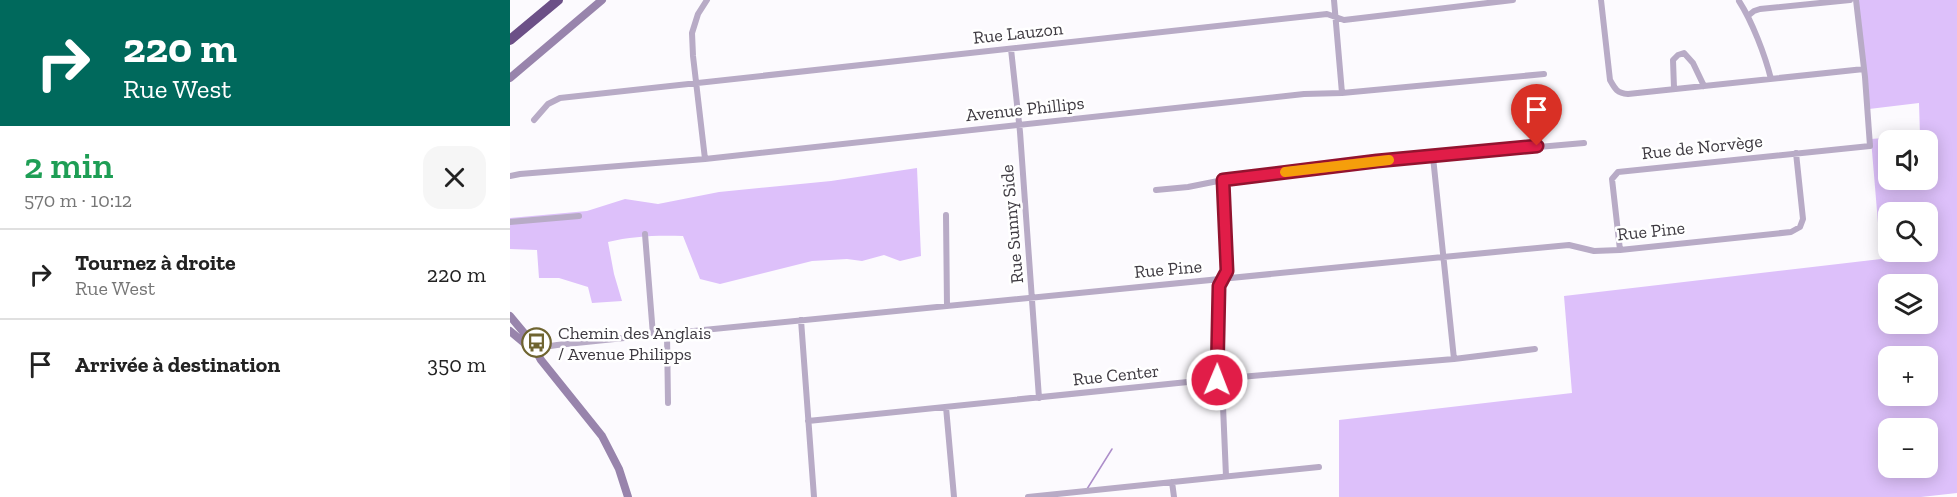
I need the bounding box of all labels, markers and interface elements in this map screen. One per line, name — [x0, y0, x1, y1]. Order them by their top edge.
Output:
street label: Rue Lauzon — [972, 17, 1065, 49]
text: 220 m — [123, 22, 237, 73]
icon: right — [24, 24, 102, 102]
text: Rue West — [123, 73, 231, 105]
pin — [1511, 84, 1562, 146]
street label: Avenue Phillips — [965, 92, 1085, 126]
icon: arrive — [1520, 93, 1553, 126]
street label: Rue de Norvège — [1640, 130, 1764, 164]
map controls — [1878, 130, 1938, 478]
button: sound — [1878, 130, 1938, 190]
text: 2 min — [24, 144, 113, 187]
button: close — [423, 146, 486, 209]
street label: Rue Sunny Side — [996, 164, 1028, 284]
text: 570 m · 10:12 — [24, 188, 132, 212]
button: search — [1878, 202, 1938, 262]
street label: Rue Pine — [1616, 217, 1686, 245]
text: Tournez à droite — [75, 249, 236, 276]
street label: Rue Pine — [1133, 255, 1203, 283]
icon: right — [24, 258, 57, 291]
text: 220 m — [427, 261, 486, 288]
button: layers — [1878, 274, 1938, 334]
text: Rue West — [75, 276, 155, 300]
place label: Chemin des Anglais / Avenue Philipps — [558, 322, 711, 365]
bus stop icon: Chemin des Anglais / Avenue Philipps — [521, 327, 553, 359]
button: + — [1878, 346, 1938, 406]
icon: arrive — [24, 348, 57, 381]
position arrow — [1185, 348, 1249, 412]
text: Arrivée à destination — [75, 351, 280, 378]
text: 350 m — [427, 351, 486, 378]
street label: Rue Center — [1072, 360, 1160, 390]
button: − — [1878, 418, 1938, 478]

